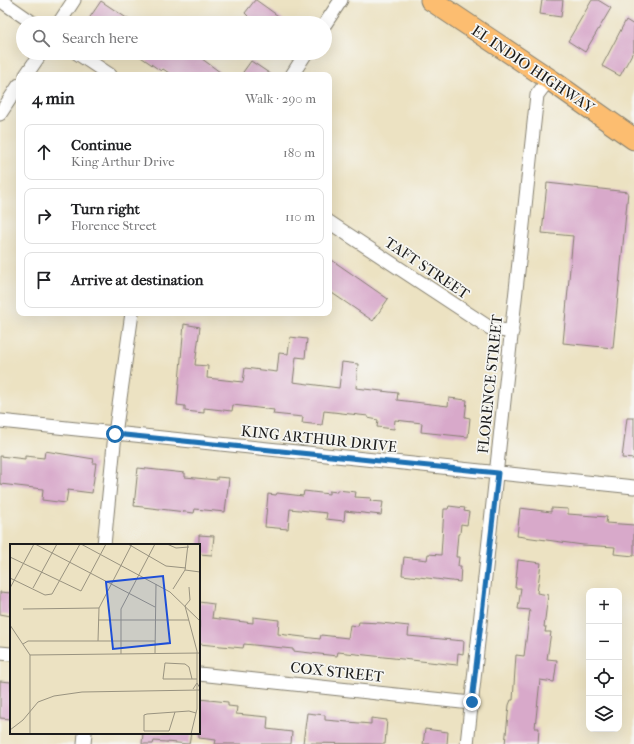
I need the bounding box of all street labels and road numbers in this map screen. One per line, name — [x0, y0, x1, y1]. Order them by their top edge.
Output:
street label: EL INDIO HIGHWAY — [468, 21, 598, 117]
street label: TAFT STREET — [381, 233, 473, 303]
street label: FLORENCE STREET — [474, 313, 506, 454]
street label: KING ARTHUR DRIVE — [240, 422, 398, 456]
street label: COX STREET — [289, 658, 385, 686]

